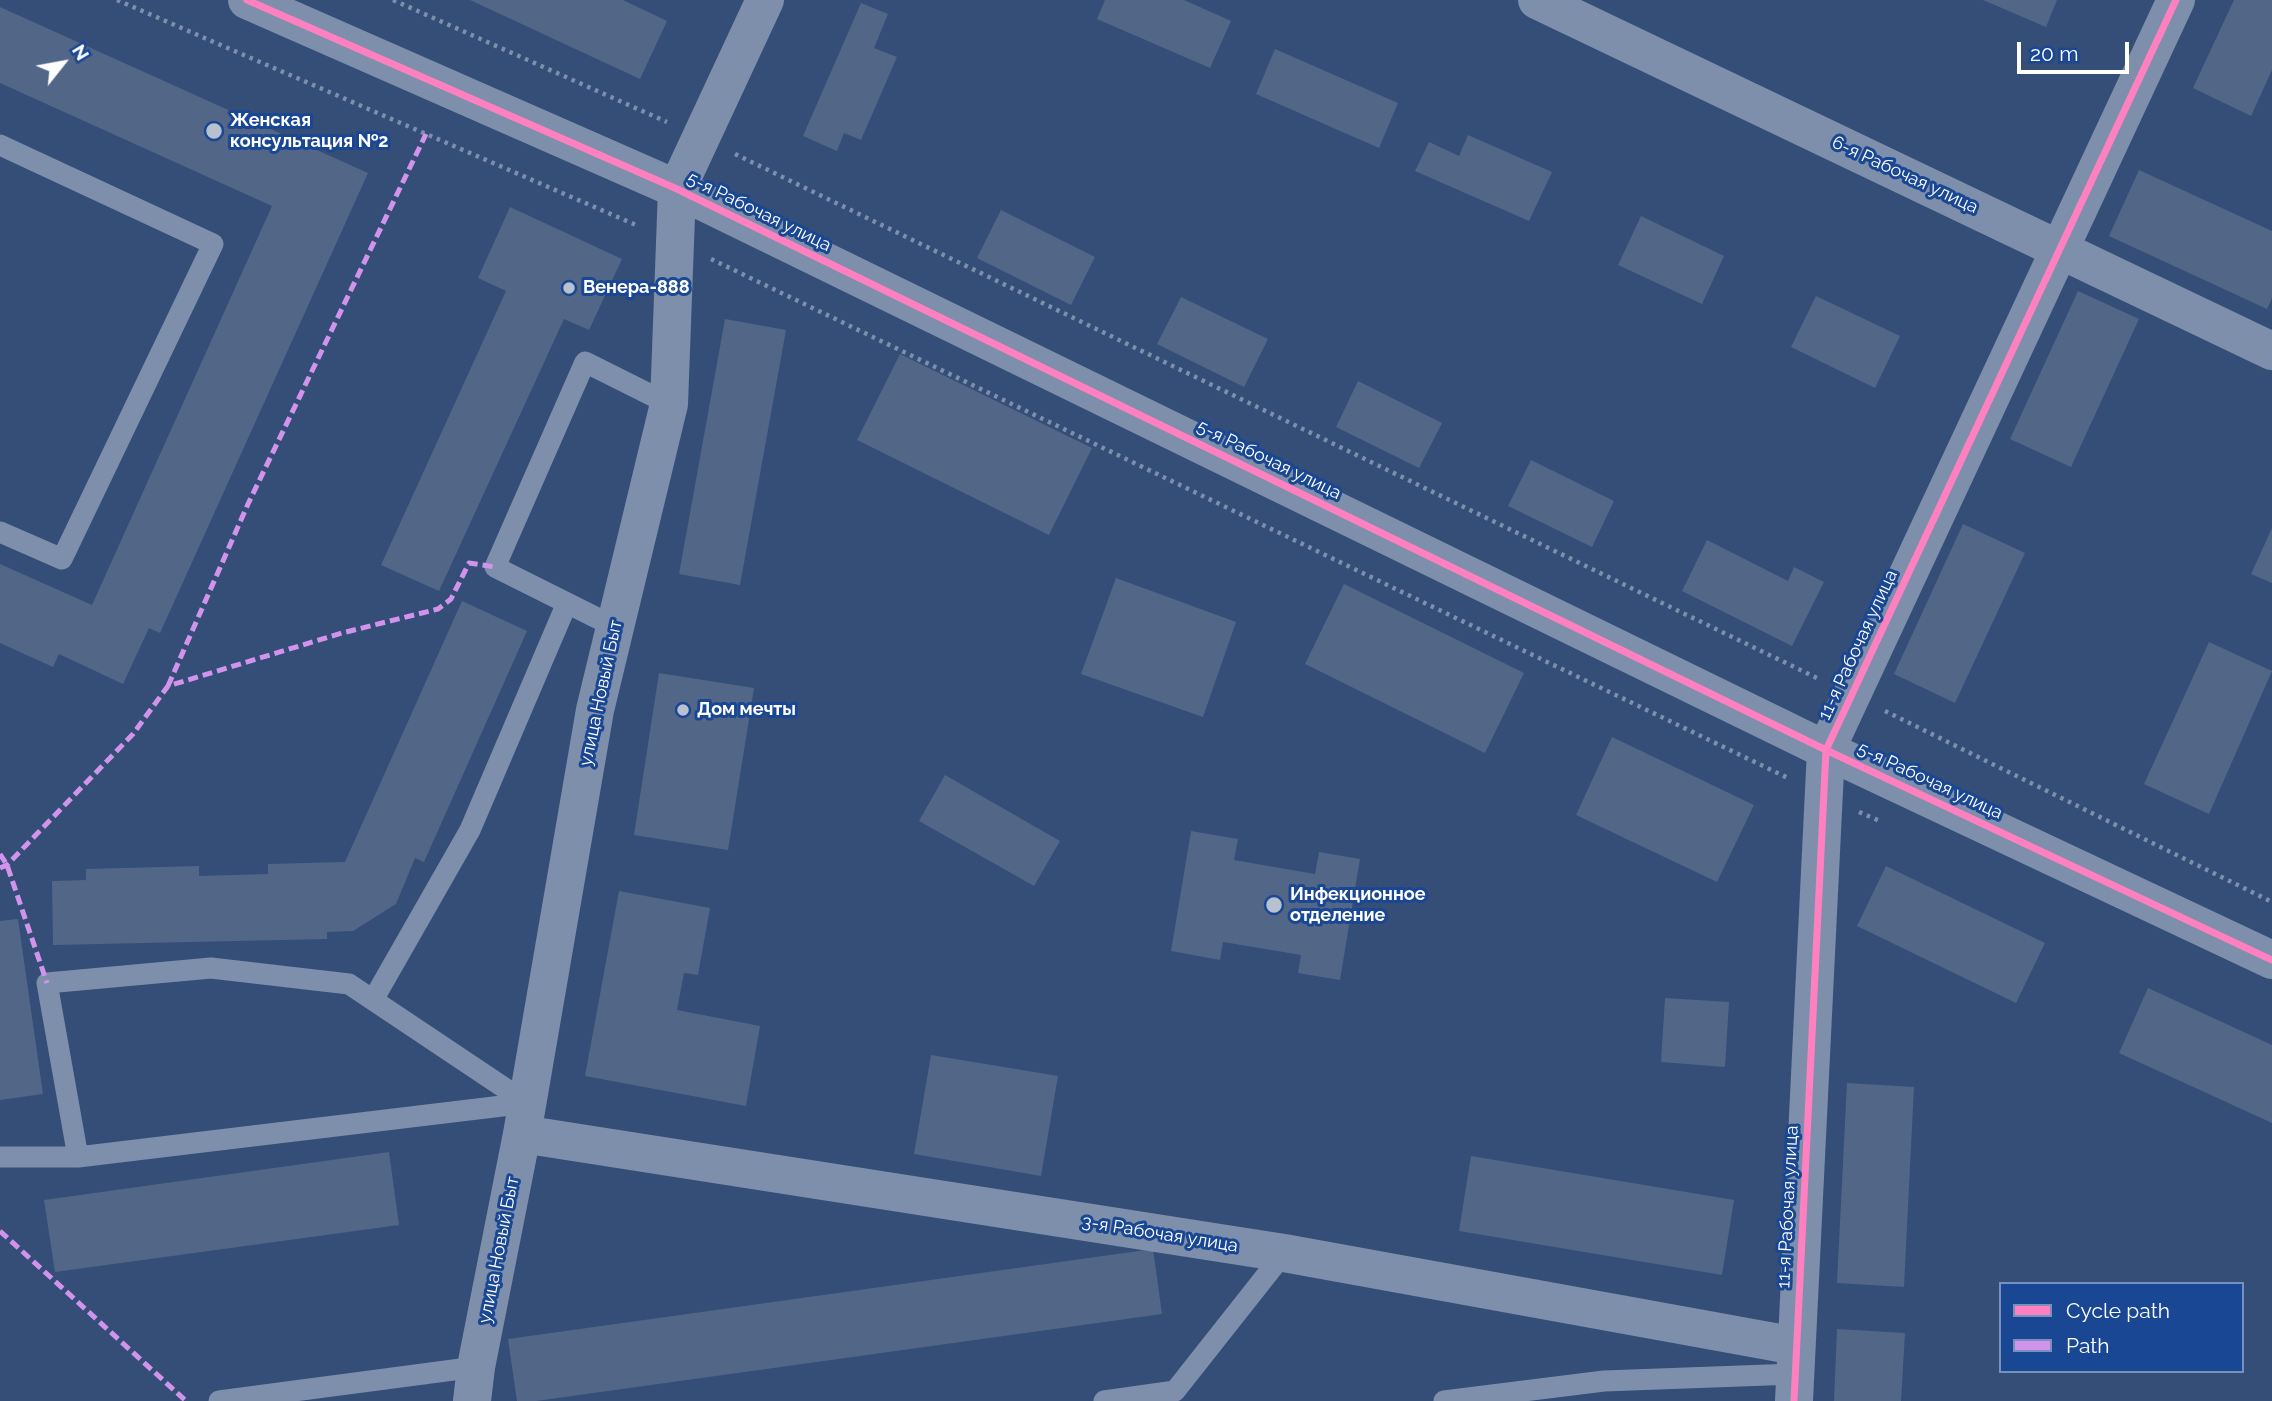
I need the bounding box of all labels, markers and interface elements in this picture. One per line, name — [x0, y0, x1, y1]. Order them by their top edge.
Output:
north arrow — [28, 28, 98, 98]
scale bar — [2020, 28, 2132, 72]
text: N — [68, 40, 94, 64]
text: 20 m — [2030, 41, 2078, 66]
place label: Женская консультация №2 — [230, 110, 388, 152]
marker: Женская консультация №2 — [204, 121, 224, 141]
street label: 6-я Рабочая улица — [1828, 132, 1982, 218]
street label: 5-я Рабочая улица — [683, 168, 835, 256]
place label: Венера-888 — [583, 277, 690, 299]
marker: Венера-888 — [561, 280, 577, 296]
street label: 5-я Рабочая улица — [1193, 416, 1345, 504]
street label: 11-я Рабочая улица — [1814, 566, 1902, 724]
street label: улица Новый Быт — [575, 618, 627, 768]
place label: Дом мечты — [697, 699, 796, 721]
marker: Дом мечты — [675, 702, 691, 718]
street label: 5-я Рабочая улица — [1854, 738, 2006, 824]
place label: Инфекционное отделение — [1290, 884, 1425, 926]
marker: Инфекционное отделение — [1264, 895, 1284, 915]
street label: 11-я Рабочая улица — [1773, 1125, 1803, 1289]
street label: улица Новый Быт — [474, 1175, 524, 1325]
street label: 3-я Рабочая улица — [1080, 1211, 1240, 1257]
legend — [1999, 1282, 2244, 1373]
text: Cycle path — [2066, 1298, 2170, 1323]
text: Path — [2066, 1333, 2110, 1358]

